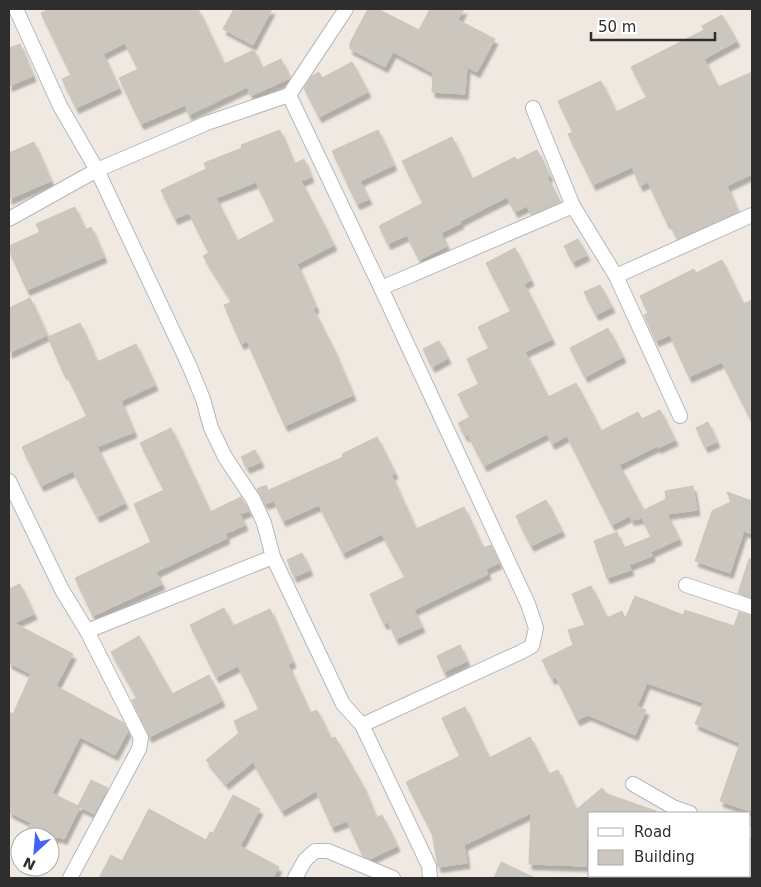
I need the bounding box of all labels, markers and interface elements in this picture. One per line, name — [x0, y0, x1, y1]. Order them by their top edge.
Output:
scale bar — [591, 10, 715, 42]
text: 50 m — [598, 18, 636, 36]
legend — [588, 812, 751, 877]
text: Road — [634, 823, 672, 841]
north arrow — [10, 827, 60, 877]
text: Building — [634, 848, 695, 866]
text: N — [21, 854, 38, 873]

